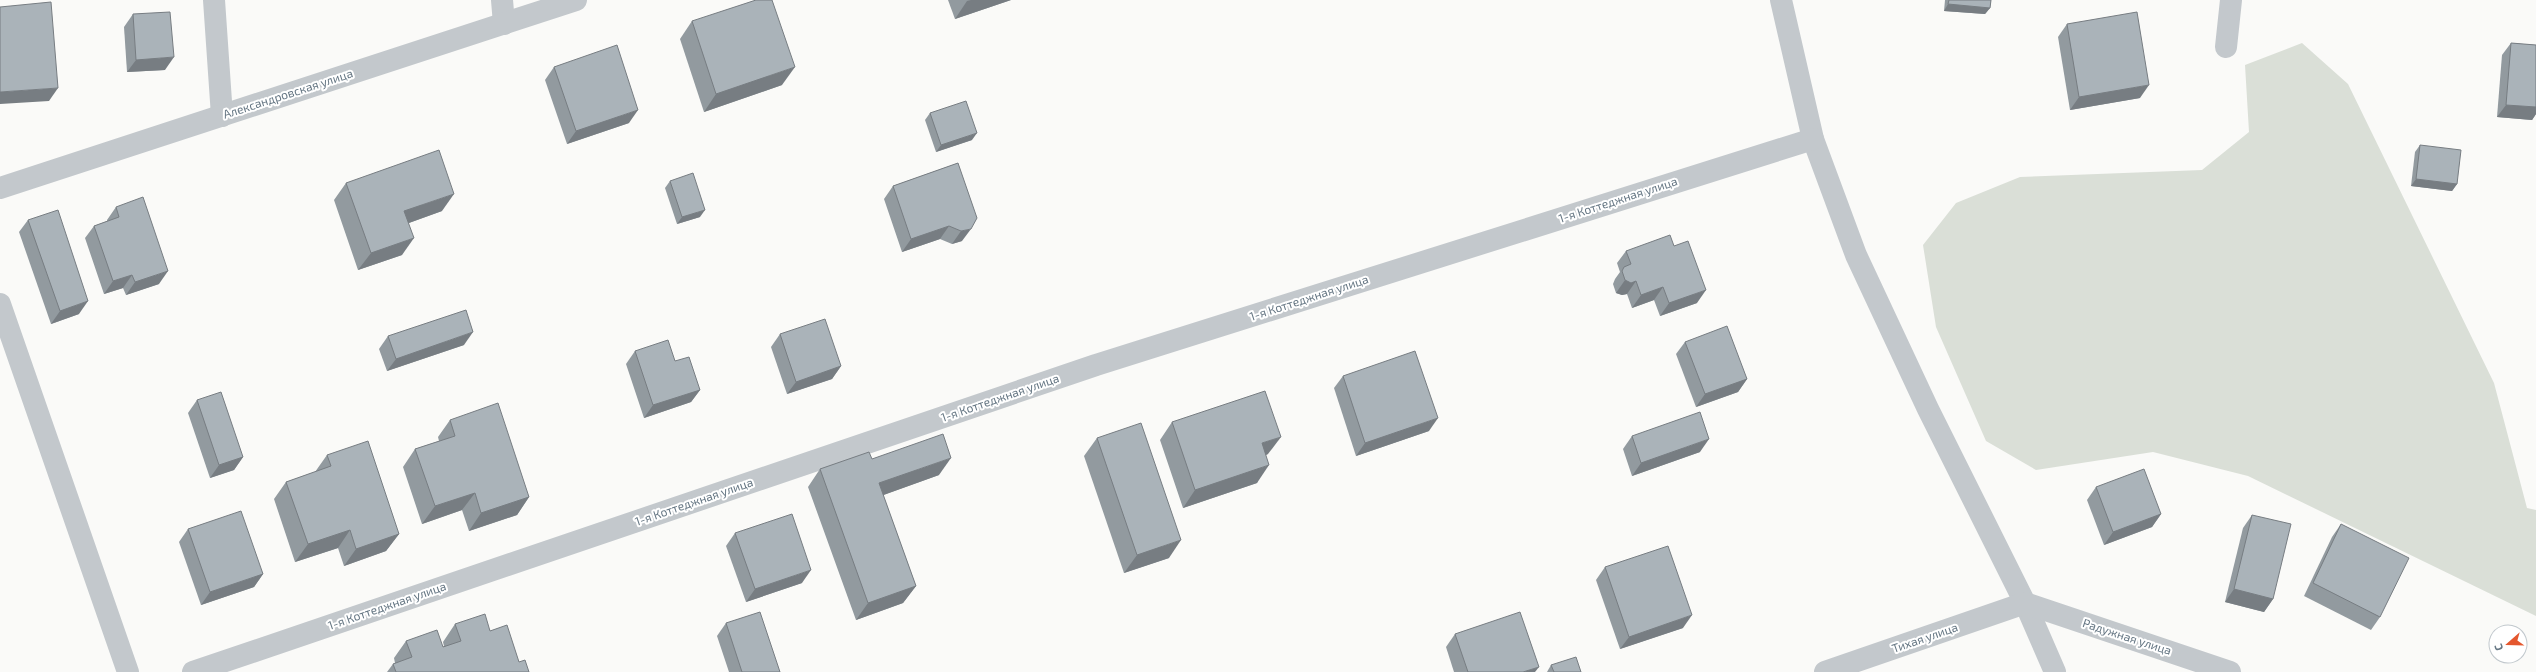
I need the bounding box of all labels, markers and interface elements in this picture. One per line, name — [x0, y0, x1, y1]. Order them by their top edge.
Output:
street label: Александровская улица — [221, 65, 355, 122]
street label: 1-я Коттеджная улица — [1557, 173, 1679, 226]
street label: 1-я Коттеджная улица — [1248, 271, 1370, 324]
street label: 1-я Коттеджная улица — [939, 370, 1061, 425]
street label: 1-я Коттеджная улица — [633, 474, 755, 529]
street label: 1-я Коттеджная улица — [326, 578, 448, 633]
street label: Радужная улица — [2081, 615, 2174, 658]
street label: Тихая улица — [1890, 619, 1960, 656]
north arrow — [2488, 624, 2528, 664]
text: С — [2491, 642, 2505, 653]

